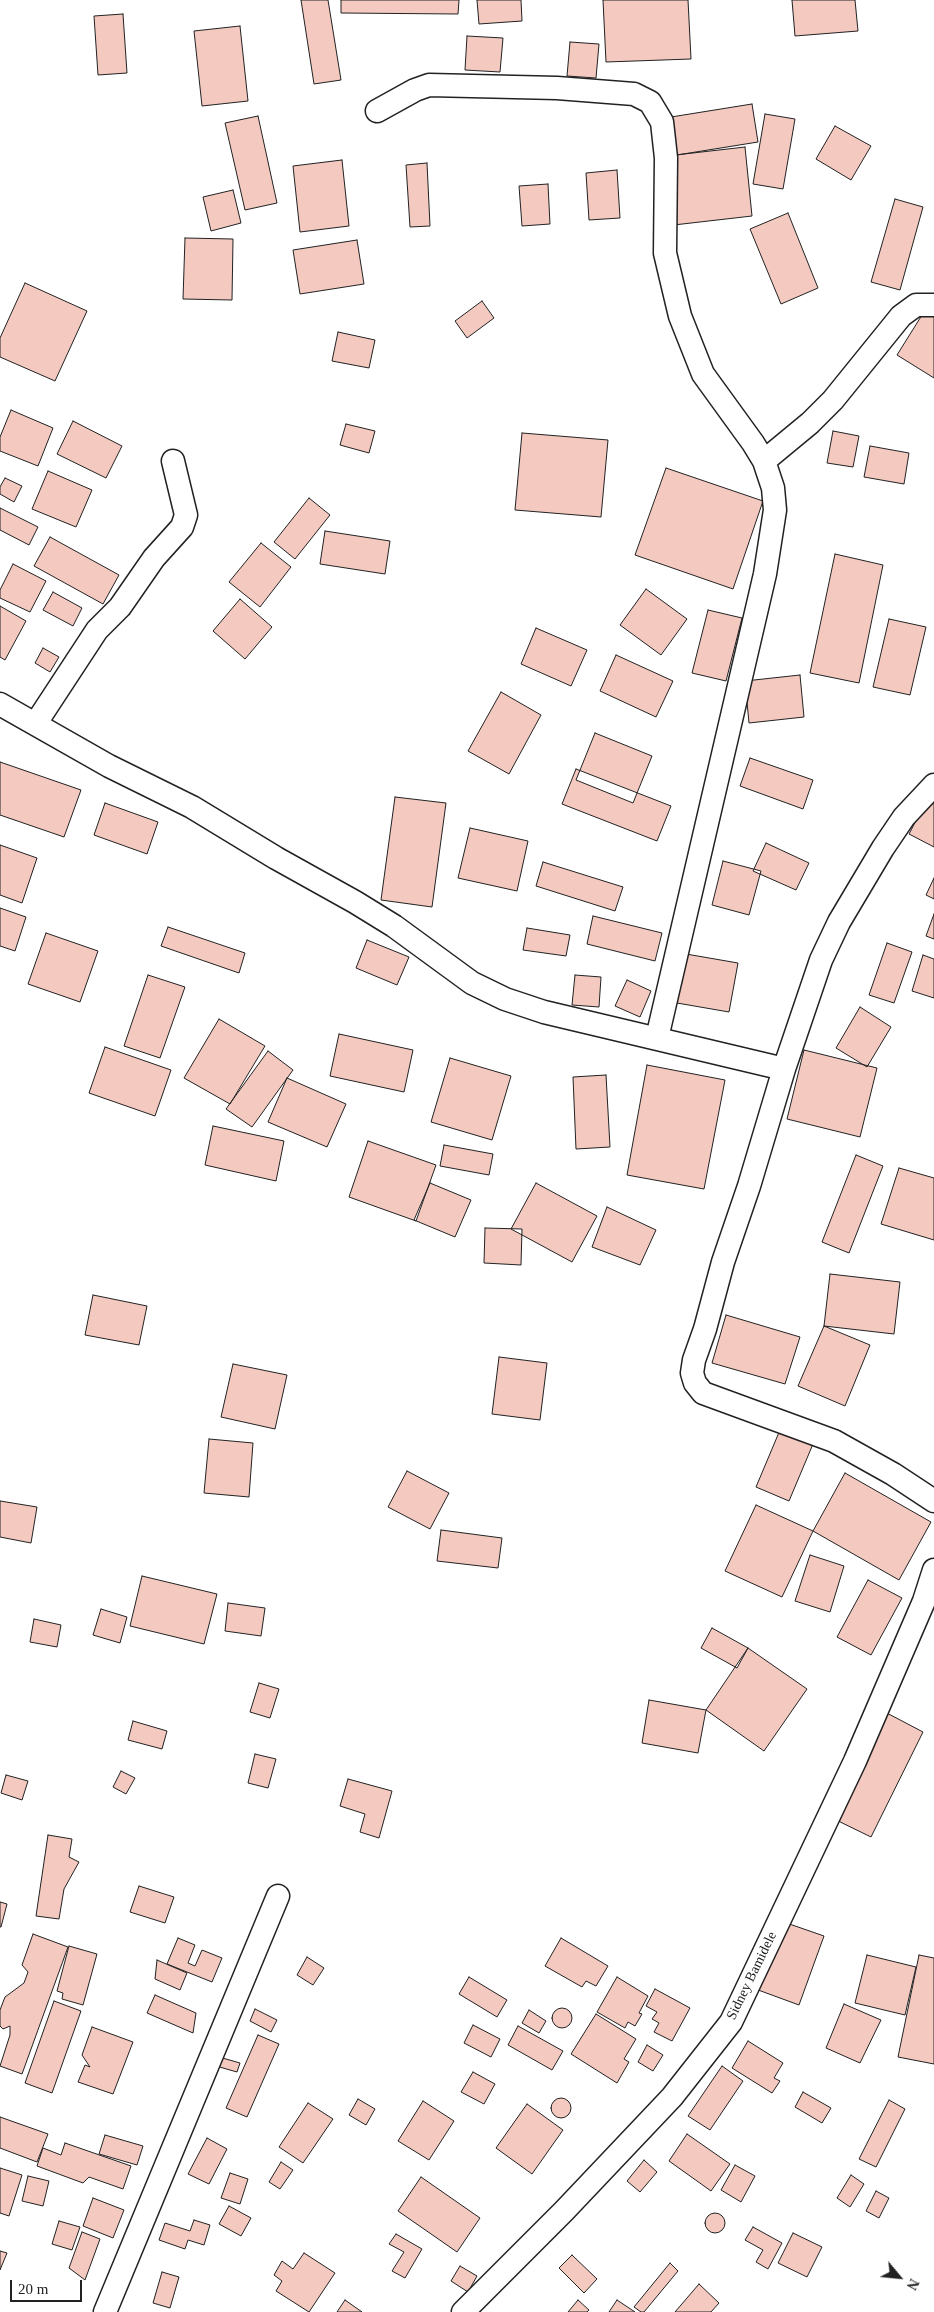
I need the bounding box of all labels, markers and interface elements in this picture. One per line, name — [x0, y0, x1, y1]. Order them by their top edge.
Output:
street label: Sidney Bamidele — [723, 1929, 781, 2023]
north arrow — [874, 2252, 924, 2302]
scale bar — [12, 2270, 85, 2302]
text: N — [904, 2276, 922, 2292]
text: 20 m — [18, 2281, 48, 2297]

